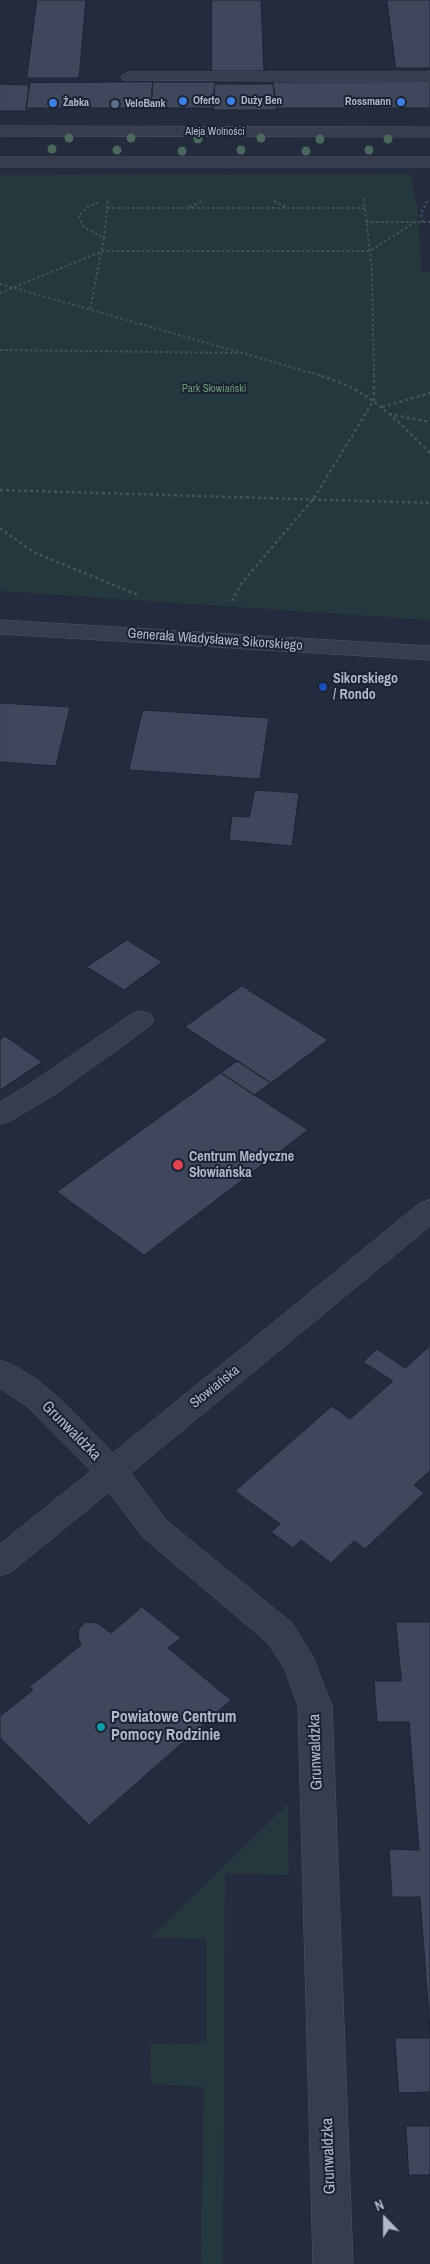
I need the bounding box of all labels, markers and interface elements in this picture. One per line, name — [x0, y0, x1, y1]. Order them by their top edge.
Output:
place label: Oferto — [193, 94, 220, 108]
place label: Duży Ben — [241, 94, 282, 108]
marker: Oferto — [177, 95, 189, 107]
marker: Duży Ben — [225, 95, 237, 107]
place label: Rossmann — [345, 95, 391, 109]
place label: Żabka — [63, 96, 89, 110]
marker: Rossmann — [395, 96, 407, 108]
marker: Żabka — [47, 97, 59, 109]
place label: VeloBank — [125, 97, 165, 111]
marker: VeloBank — [109, 98, 121, 110]
street label: Aleja Wolności — [185, 125, 245, 139]
park label: Park Słowiański — [182, 382, 246, 396]
street label: Generała Władysława Sikorskiego — [127, 626, 303, 654]
place label: Sikorskiego / Rondo — [333, 671, 398, 704]
marker: Sikorskiego / Rondo — [317, 681, 329, 693]
place label: Centrum Medyczne Słowiańska — [189, 1149, 294, 1182]
marker: Centrum Medyczne Słowiańska — [171, 1158, 185, 1172]
street label: Słowiańska — [187, 1362, 243, 1412]
street label: Grunwaldzka — [37, 1397, 105, 1465]
place label: Powiatowe Centrum Pomocy Rodzinie — [111, 1708, 236, 1746]
street label: Grunwaldzka — [305, 1713, 327, 1791]
marker: Powiatowe Centrum Pomocy Rodzinie — [95, 1721, 107, 1733]
street label: Grunwaldzka — [318, 2117, 340, 2195]
north arrow — [360, 2194, 410, 2244]
text: N — [372, 2195, 387, 2215]

